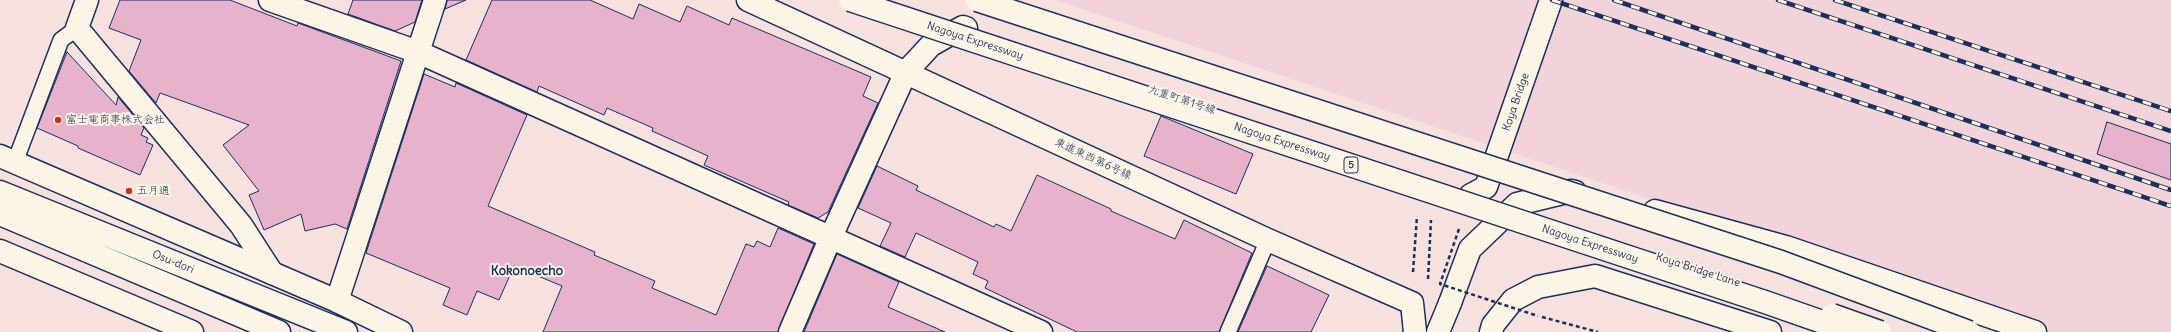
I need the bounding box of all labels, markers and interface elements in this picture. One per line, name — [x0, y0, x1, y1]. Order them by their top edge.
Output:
street label: Nagoya Expressway — [925, 19, 1025, 63]
street label: Koya Bridge — [1500, 71, 1532, 133]
street label: 九重町第1号線 — [1146, 83, 1218, 117]
place label: 富士電商事株式会社 — [66, 113, 165, 127]
marker: 富士電商事株式会社 — [53, 115, 63, 125]
street label: Nagoya Expressway — [1232, 120, 1332, 164]
street label: 東進東西第6号線 — [1052, 135, 1134, 183]
road number: 5 — [1344, 157, 1358, 173]
place label: 五月通 — [137, 184, 170, 198]
marker: 五月通 — [124, 186, 134, 196]
street label: Nagoya Expressway — [1540, 222, 1640, 266]
street label: Osu-dori — [150, 248, 196, 276]
street label: Koya Bridge Lane — [1654, 250, 1742, 290]
district label: Kokonoecho — [491, 263, 563, 279]

